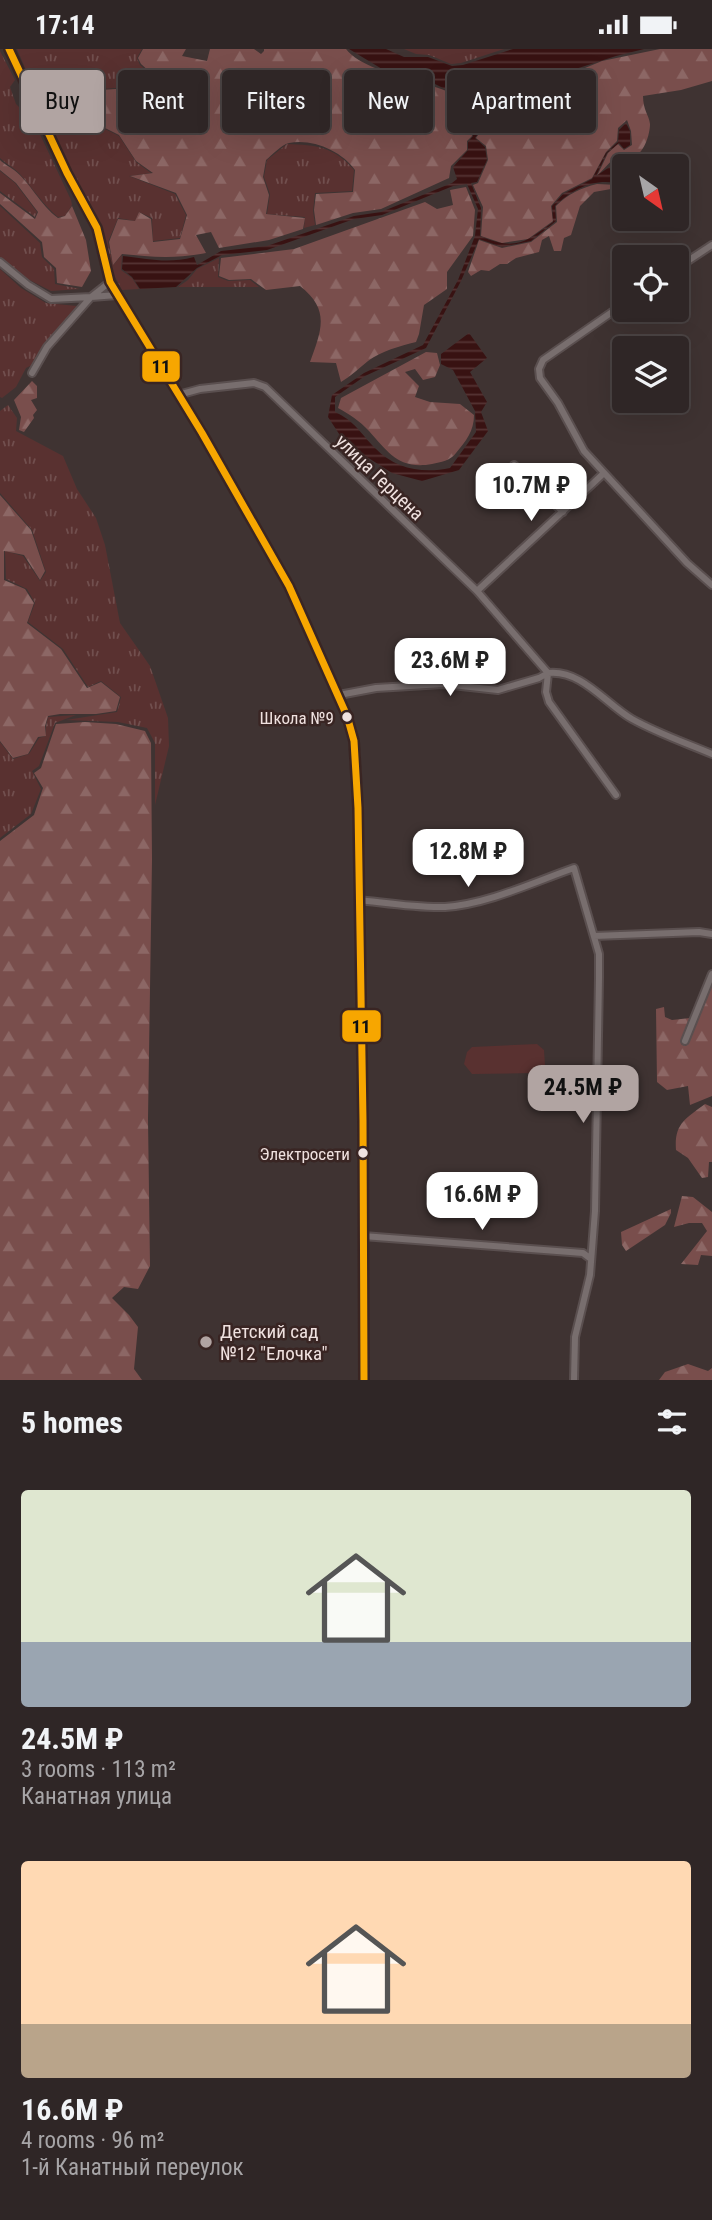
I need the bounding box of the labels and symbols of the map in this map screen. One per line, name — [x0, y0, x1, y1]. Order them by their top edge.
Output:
north arrow — [612, 154, 690, 231]
line badge: 11 — [141, 350, 181, 383]
text: 11 — [151, 355, 171, 378]
street label: улица Герцена — [331, 430, 429, 525]
pin: 10.7M ₽ — [466, 463, 596, 523]
pin: 23.6M ₽ — [385, 639, 515, 698]
place label: Школа №9 — [260, 708, 334, 728]
marker: Школа №9 — [340, 710, 354, 724]
pin: 12.8M ₽ — [403, 829, 533, 889]
line badge: 11 — [341, 1009, 382, 1043]
text: 11 — [351, 1015, 371, 1038]
pin: 24.5M ₽ — [518, 1065, 648, 1125]
place label: Электросети — [260, 1144, 350, 1164]
marker: Электросети — [356, 1146, 370, 1160]
pin: 16.6M ₽ — [417, 1173, 547, 1232]
place label: Детский сад №12 "Елочка" — [220, 1320, 328, 1365]
marker: Детский сад №12 "Елочка" — [198, 1334, 214, 1350]

